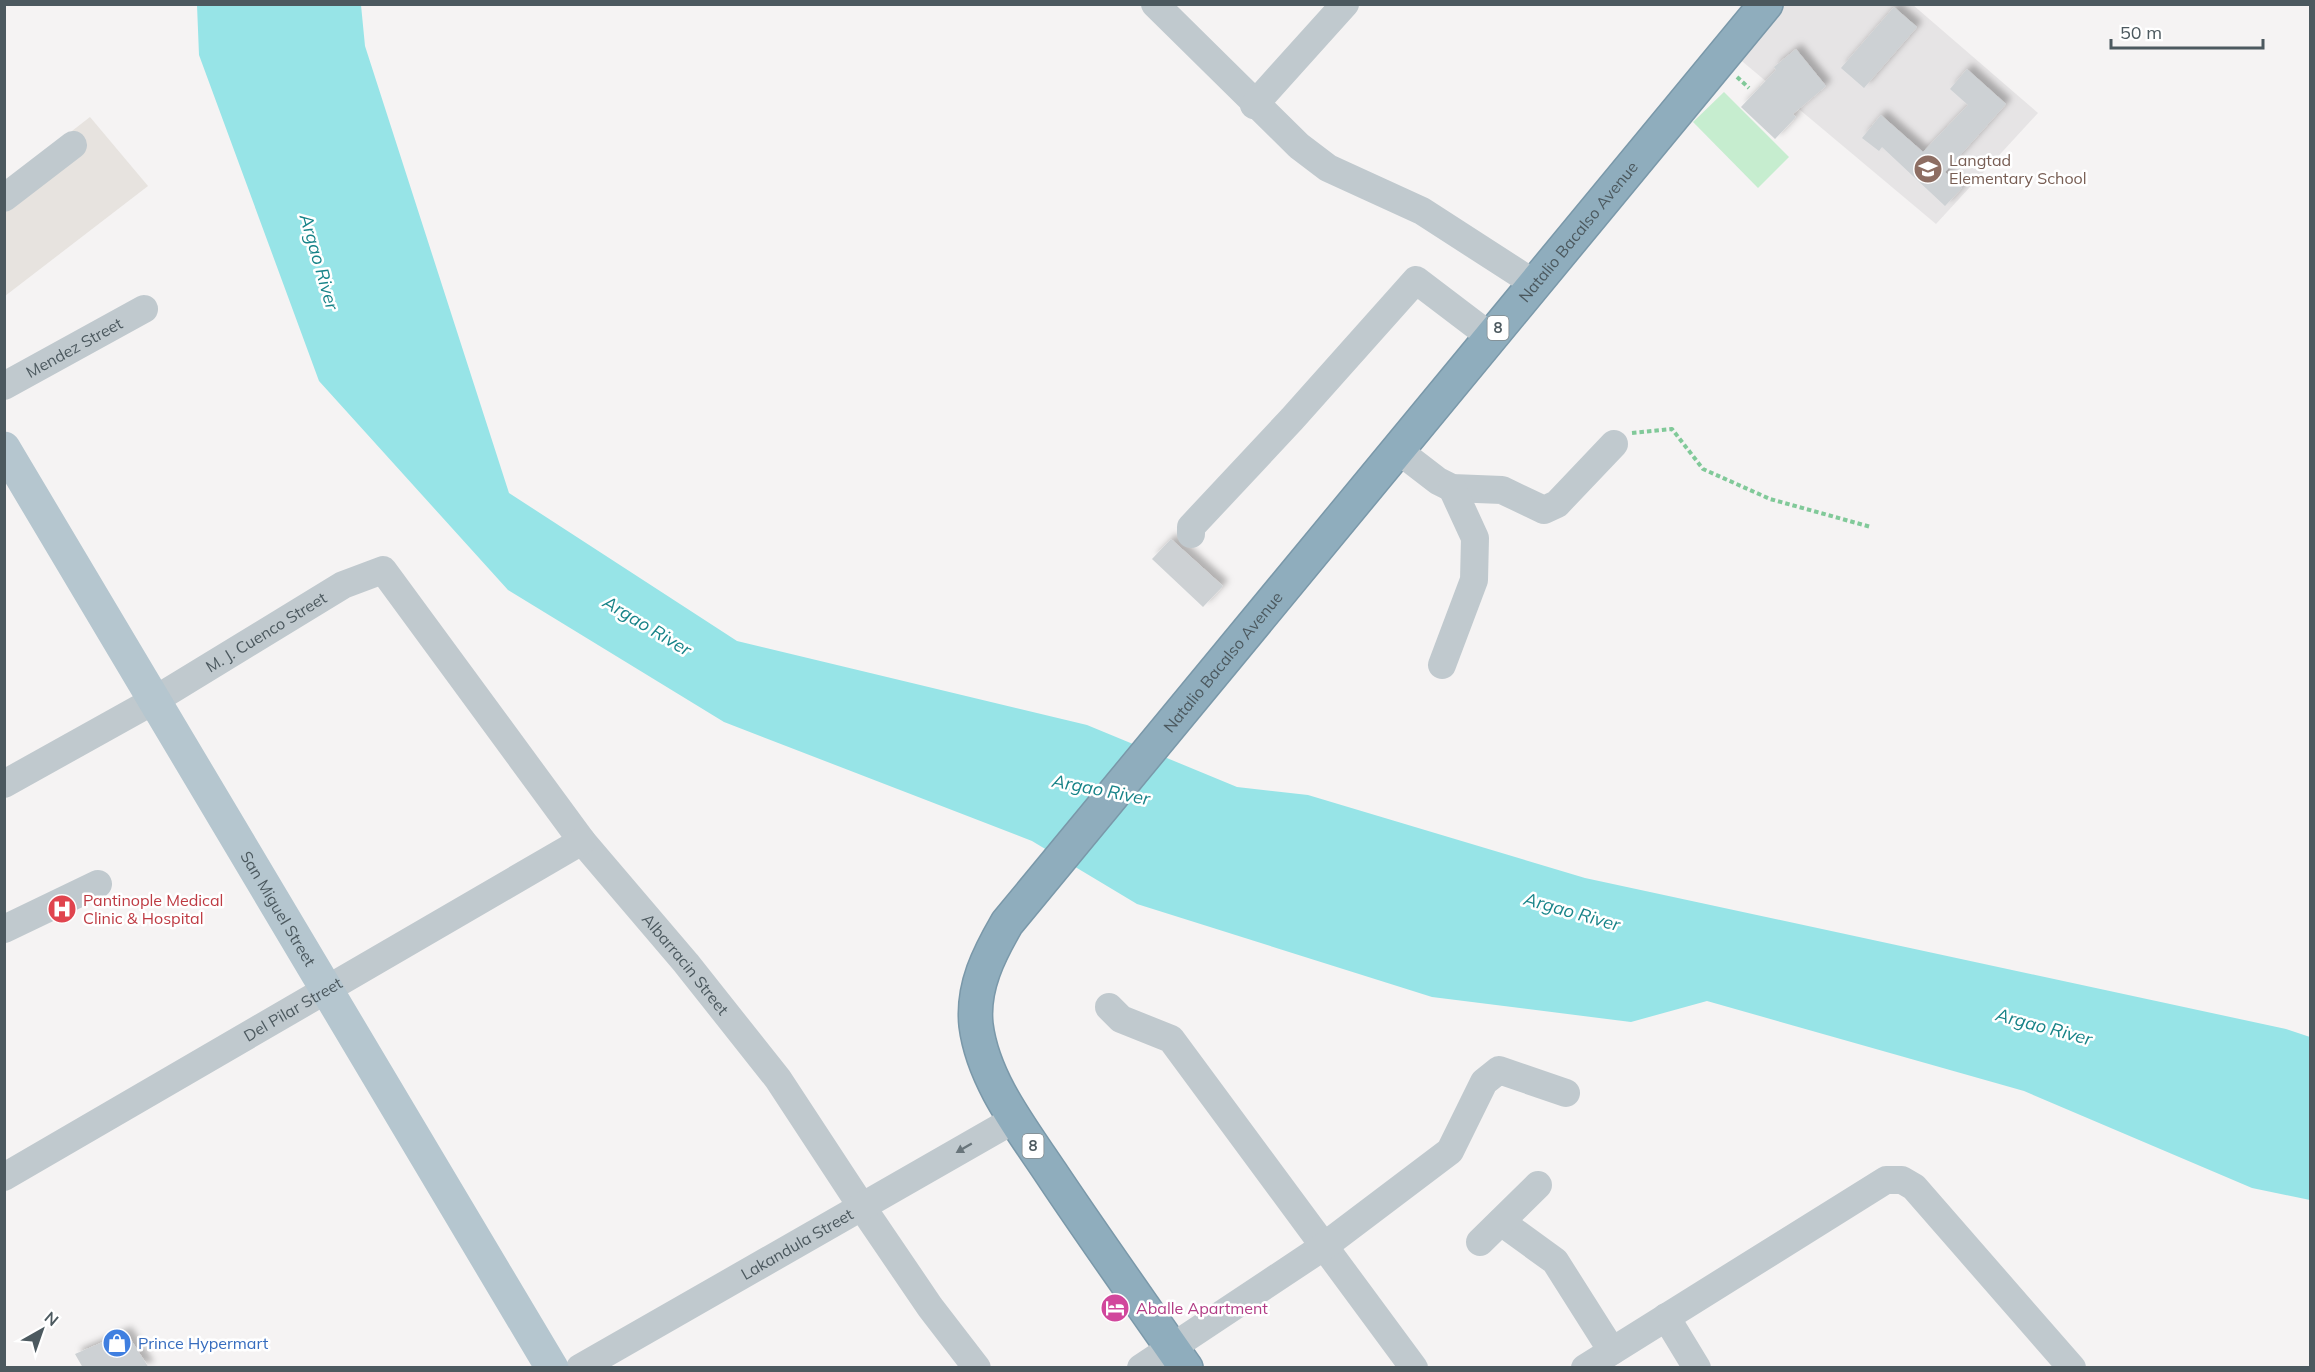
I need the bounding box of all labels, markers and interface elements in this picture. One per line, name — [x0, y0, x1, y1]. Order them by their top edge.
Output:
scale bar — [2111, 12, 2262, 50]
text: 50 m — [2120, 21, 2162, 44]
place label: Langtad Elementary School — [1949, 150, 2087, 188]
school or university icon: Langtad Elementary School — [1912, 153, 1944, 185]
street label: Natalio Bacalso Avenue — [1514, 157, 1642, 306]
water label: Argao River — [295, 210, 345, 314]
street label: Mendez Street — [22, 313, 126, 382]
road number: 8 — [1488, 316, 1508, 340]
street label: M. J. Cuenco Street — [202, 587, 330, 676]
street label: Natalio Bacalso Avenue — [1159, 587, 1287, 736]
water label: Argao River — [598, 590, 697, 662]
water label: Argao River — [1049, 769, 1153, 810]
street label: San Miguel Street — [236, 847, 321, 970]
water label: Argao River — [1521, 887, 1624, 937]
place label: Pantinople Medical Clinic & Hospital — [83, 890, 223, 928]
hospital icon: Pantinople Medical Clinic & Hospital — [46, 893, 78, 925]
street label: Albarracin Street — [638, 909, 733, 1019]
street label: Del Pilar Street — [240, 972, 346, 1046]
water label: Argao River — [1992, 1002, 2096, 1051]
road number: 8 — [1022, 1134, 1044, 1158]
one-way arrow — [956, 1143, 973, 1153]
street label: Lakandula Street — [737, 1204, 857, 1284]
hotel icon: Aballe Apartment — [1099, 1292, 1131, 1324]
place label: Aballe Apartment — [1136, 1298, 1268, 1318]
north arrow — [12, 1300, 72, 1360]
text: N — [41, 1307, 63, 1330]
shop icon: Prince Hypermart — [101, 1327, 133, 1359]
place label: Prince Hypermart — [138, 1333, 269, 1353]

